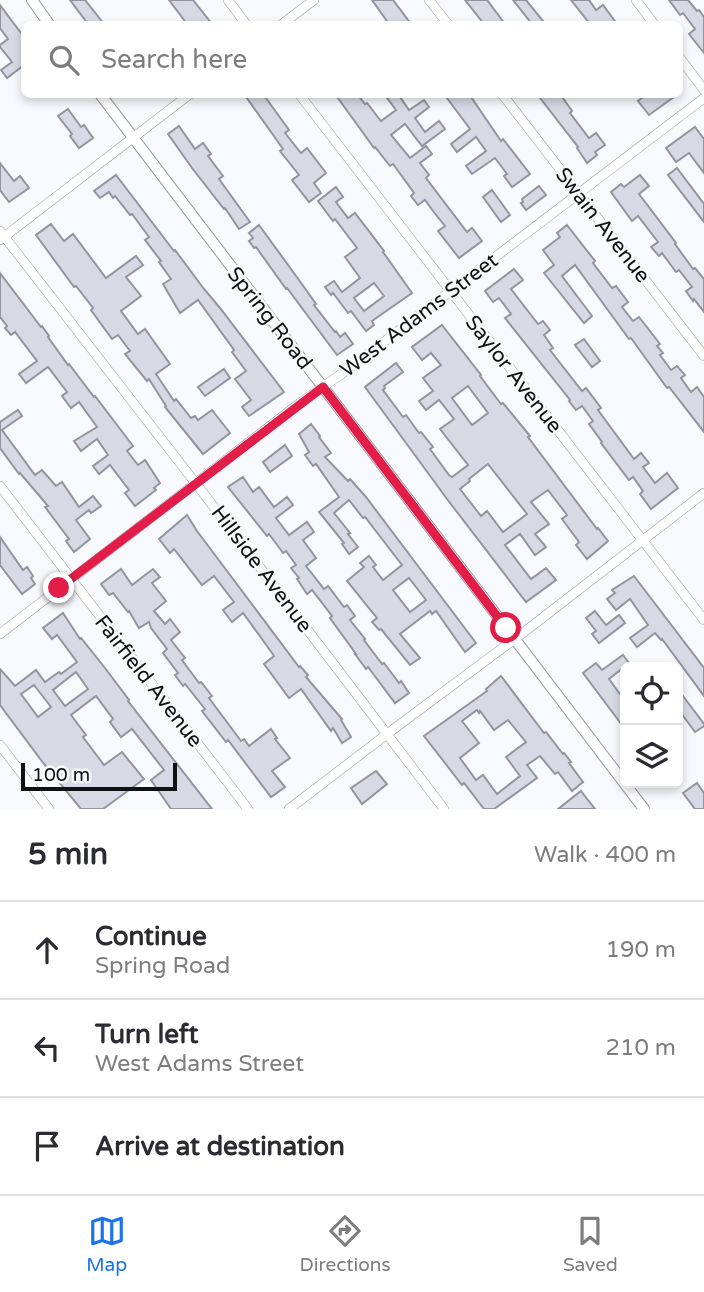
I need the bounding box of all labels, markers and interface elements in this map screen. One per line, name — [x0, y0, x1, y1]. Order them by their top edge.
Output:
search box — [21, 21, 683, 98]
icon: search — [45, 41, 83, 79]
text: Search here — [101, 44, 247, 75]
street label: Swain Avenue — [550, 163, 655, 288]
street label: West Adams Street — [336, 248, 503, 383]
street label: Spring Road — [222, 262, 317, 375]
street label: Saylor Avenue — [460, 310, 567, 438]
street label: Hillside Avenue — [206, 501, 318, 638]
route end — [43, 572, 74, 603]
street label: Fairfield Avenue — [89, 610, 208, 752]
route start — [490, 612, 521, 643]
map controls — [620, 662, 683, 788]
button: locate — [620, 662, 683, 725]
button: layers — [620, 725, 683, 788]
scale bar — [21, 760, 177, 792]
text: 100 m — [32, 764, 90, 786]
text: 5 min — [28, 836, 108, 873]
text: Walk · 400 m — [534, 841, 676, 869]
text: Continue — [95, 921, 207, 952]
icon: ahead — [28, 931, 66, 969]
text: 190 m — [606, 936, 676, 964]
text: Spring Road — [95, 952, 230, 980]
text: Turn left — [95, 1019, 198, 1050]
icon: left — [28, 1029, 66, 1067]
text: 210 m — [606, 1034, 676, 1062]
text: West Adams Street — [95, 1050, 304, 1078]
icon: arrive — [28, 1127, 66, 1165]
text: Arrive at destination — [95, 1131, 345, 1162]
tab: Map — [86, 1212, 127, 1276]
tab: Directions — [300, 1212, 391, 1276]
tab: Saved — [563, 1212, 618, 1276]

